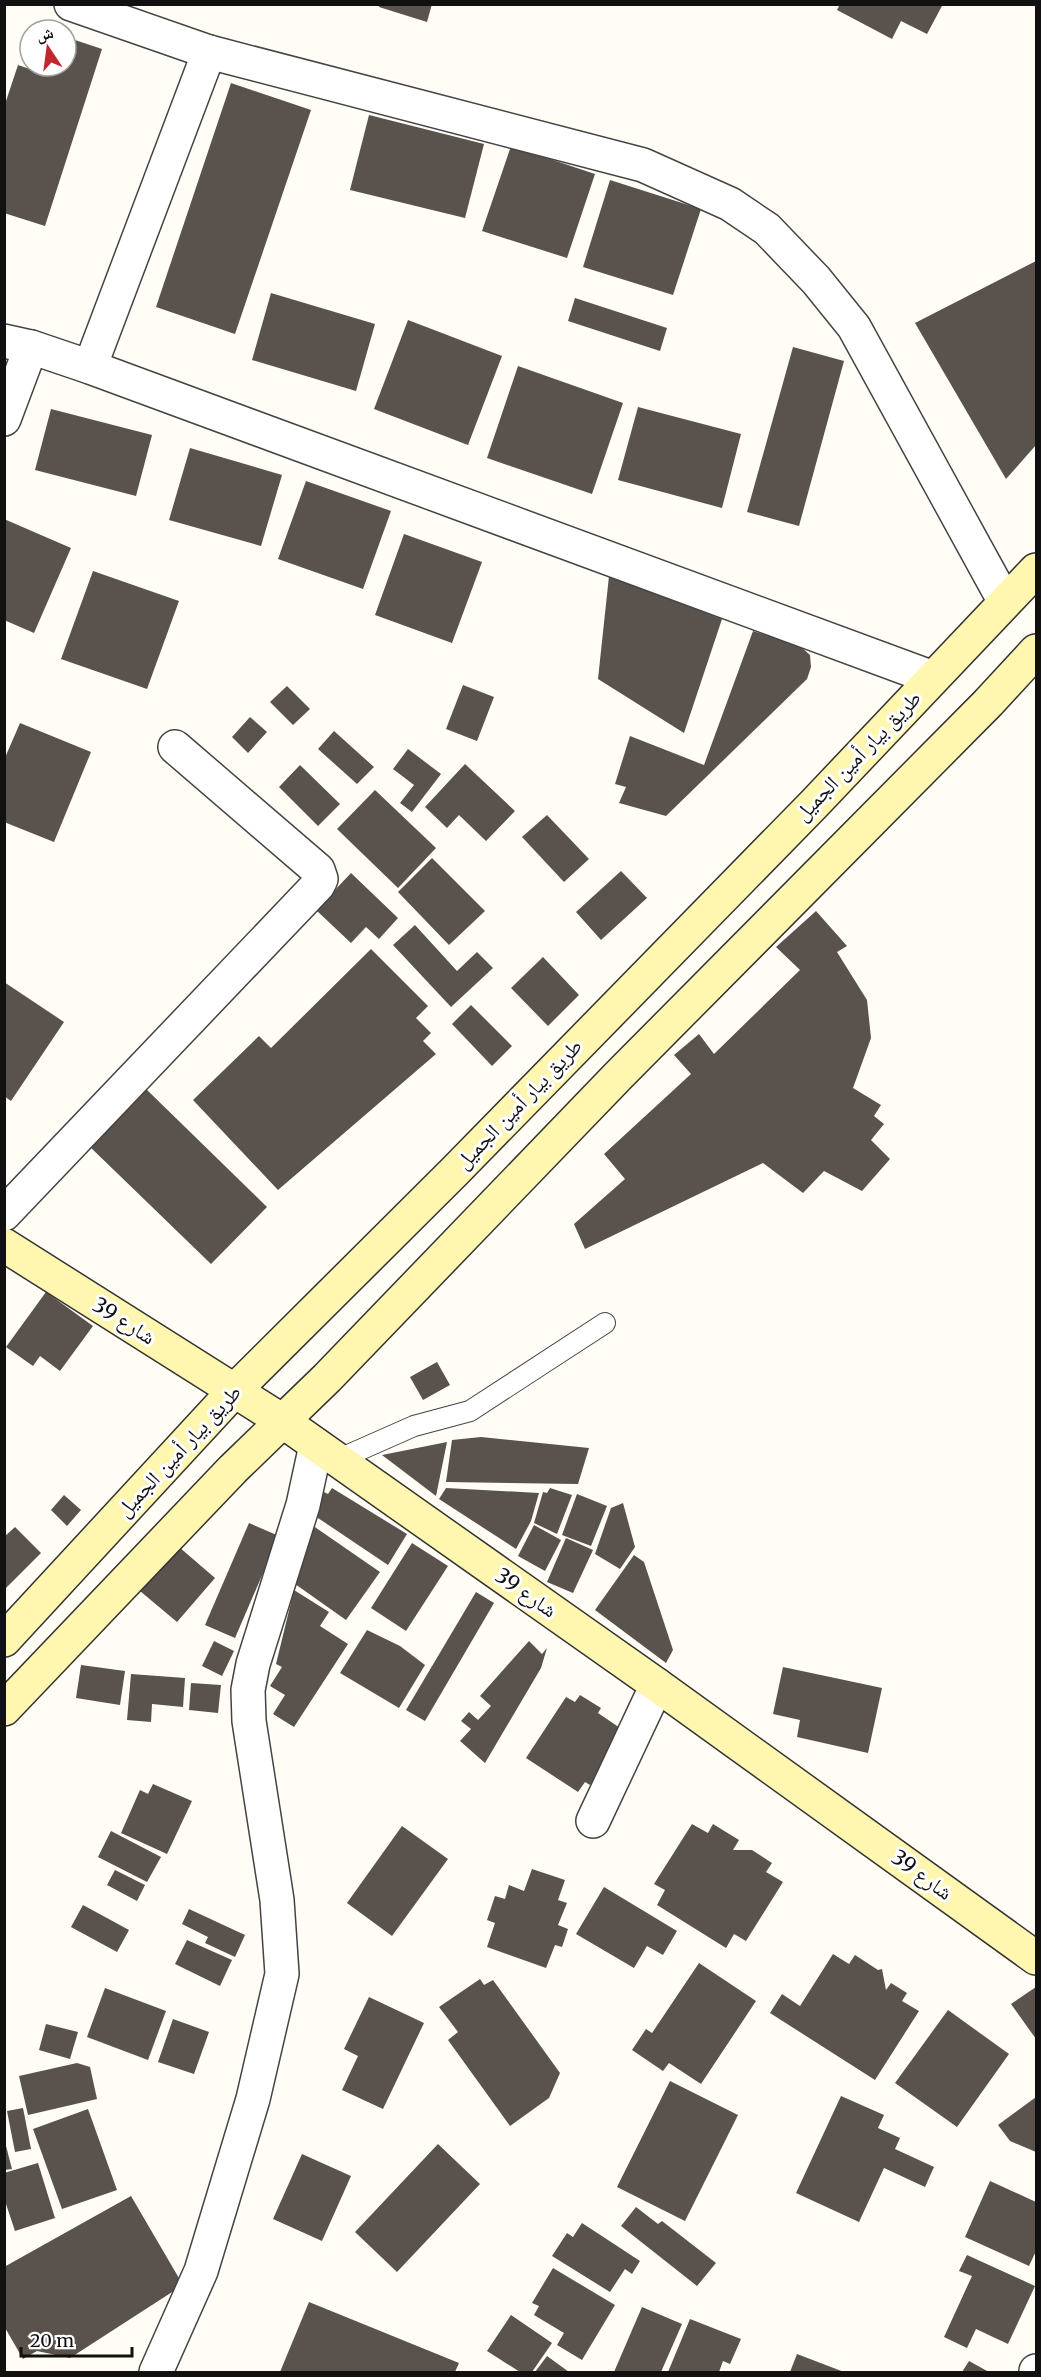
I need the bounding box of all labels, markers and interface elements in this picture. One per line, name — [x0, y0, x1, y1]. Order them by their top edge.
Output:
north arrow — [18, 18, 78, 78]
text: ش — [34, 22, 55, 45]
street label: طريق بيار أمين الجميل — [788, 685, 927, 827]
street label: طريق بيار أمين الجميل — [449, 1033, 588, 1175]
street label: شارع 39 — [88, 1291, 161, 1350]
street label: طريق بيار أمين الجميل — [110, 1379, 247, 1522]
street label: شارع 39 — [490, 1562, 562, 1623]
street label: شارع 39 — [886, 1843, 958, 1906]
scale bar — [21, 2320, 132, 2358]
text: 20 m — [30, 2329, 74, 2352]

